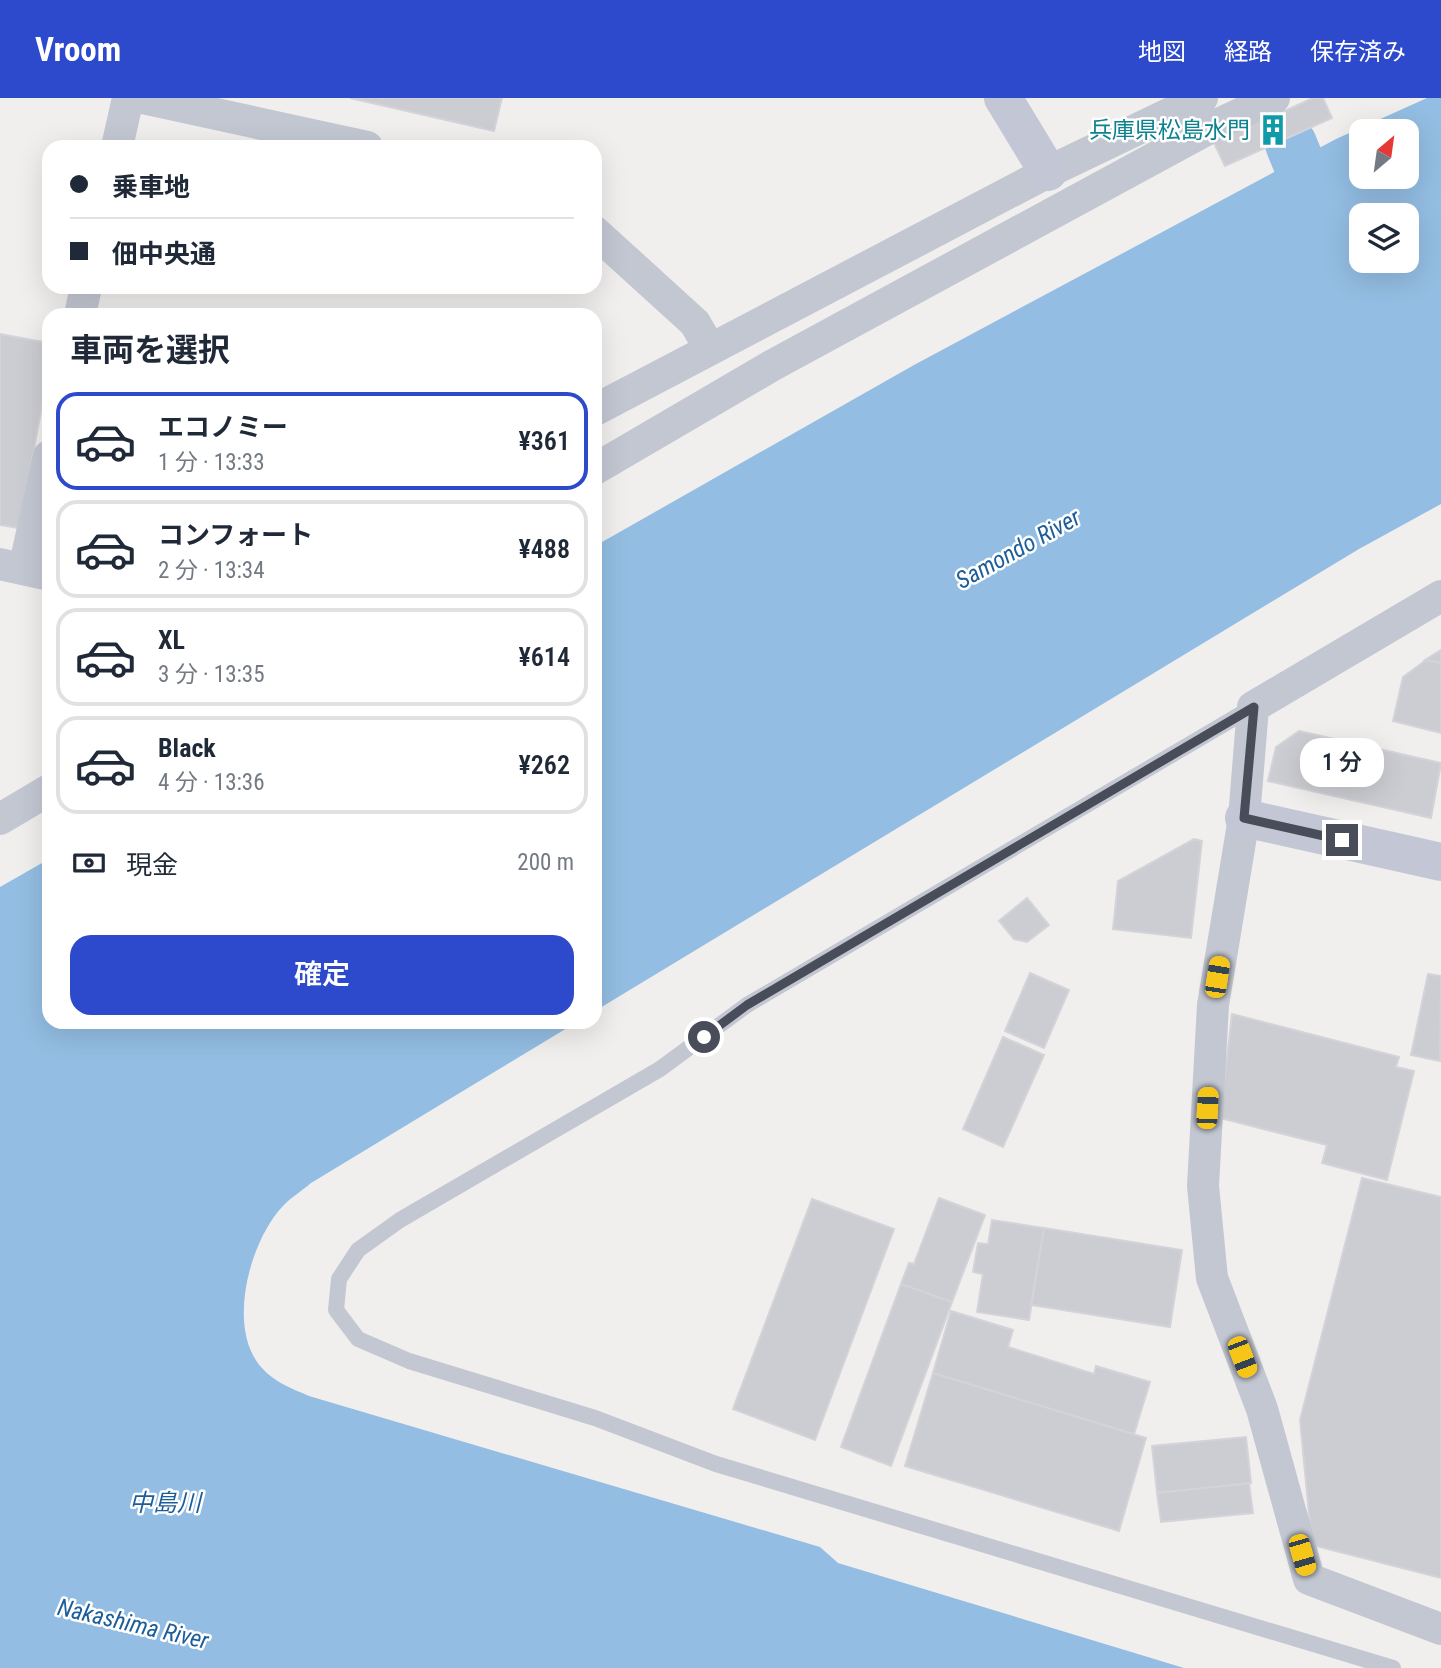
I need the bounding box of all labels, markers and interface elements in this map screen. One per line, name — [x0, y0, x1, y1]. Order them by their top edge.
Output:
text: Vroom — [35, 30, 121, 69]
text: 地図 — [1138, 38, 1186, 66]
text: 経路 — [1224, 38, 1272, 66]
text: 保存済み — [1310, 38, 1406, 66]
building icon: 兵庫県松島水門 — [1256, 113, 1290, 147]
place label: 兵庫県松島水門 — [1089, 117, 1250, 144]
north arrow — [1349, 119, 1419, 189]
map controls — [1349, 119, 1419, 273]
text: 乗車地 — [112, 172, 190, 202]
button: layers — [1349, 203, 1419, 273]
text: 佃中央通 — [112, 239, 216, 269]
text: 車両を選択 — [70, 331, 230, 369]
icon: car — [74, 410, 137, 473]
text: エコノミー — [158, 412, 288, 442]
text: ¥361 — [518, 426, 570, 456]
text: 1 分 · 13:33 — [158, 449, 265, 476]
water label: Samondo River — [951, 503, 1086, 595]
icon: car — [74, 518, 137, 581]
text: コンフォート — [158, 520, 313, 550]
text: ¥488 — [518, 534, 570, 564]
text: 2 分 · 13:34 — [158, 557, 265, 584]
text: XL — [158, 625, 185, 655]
icon: car — [74, 626, 137, 689]
text: ¥614 — [518, 642, 570, 672]
text: 3 分 · 13:35 — [158, 661, 265, 688]
text: Black — [158, 733, 216, 763]
icon: car — [74, 734, 137, 797]
callout: 1 分 — [1300, 738, 1384, 788]
text: 1 分 — [1322, 749, 1362, 776]
text: ¥262 — [518, 750, 570, 780]
text: 4 分 · 13:36 — [158, 769, 265, 796]
route end — [1326, 824, 1358, 856]
icon: cash — [70, 844, 108, 882]
text: 200 m — [517, 849, 574, 876]
text: 現金 — [126, 850, 178, 880]
button: 確定 — [70, 935, 574, 1015]
car — [1204, 955, 1231, 999]
route start — [688, 1021, 720, 1053]
car — [1196, 1086, 1219, 1130]
car — [1225, 1334, 1260, 1380]
water label: 中島川 — [129, 1489, 204, 1517]
car — [1287, 1532, 1318, 1578]
water label: Nakashima River — [55, 1593, 212, 1655]

